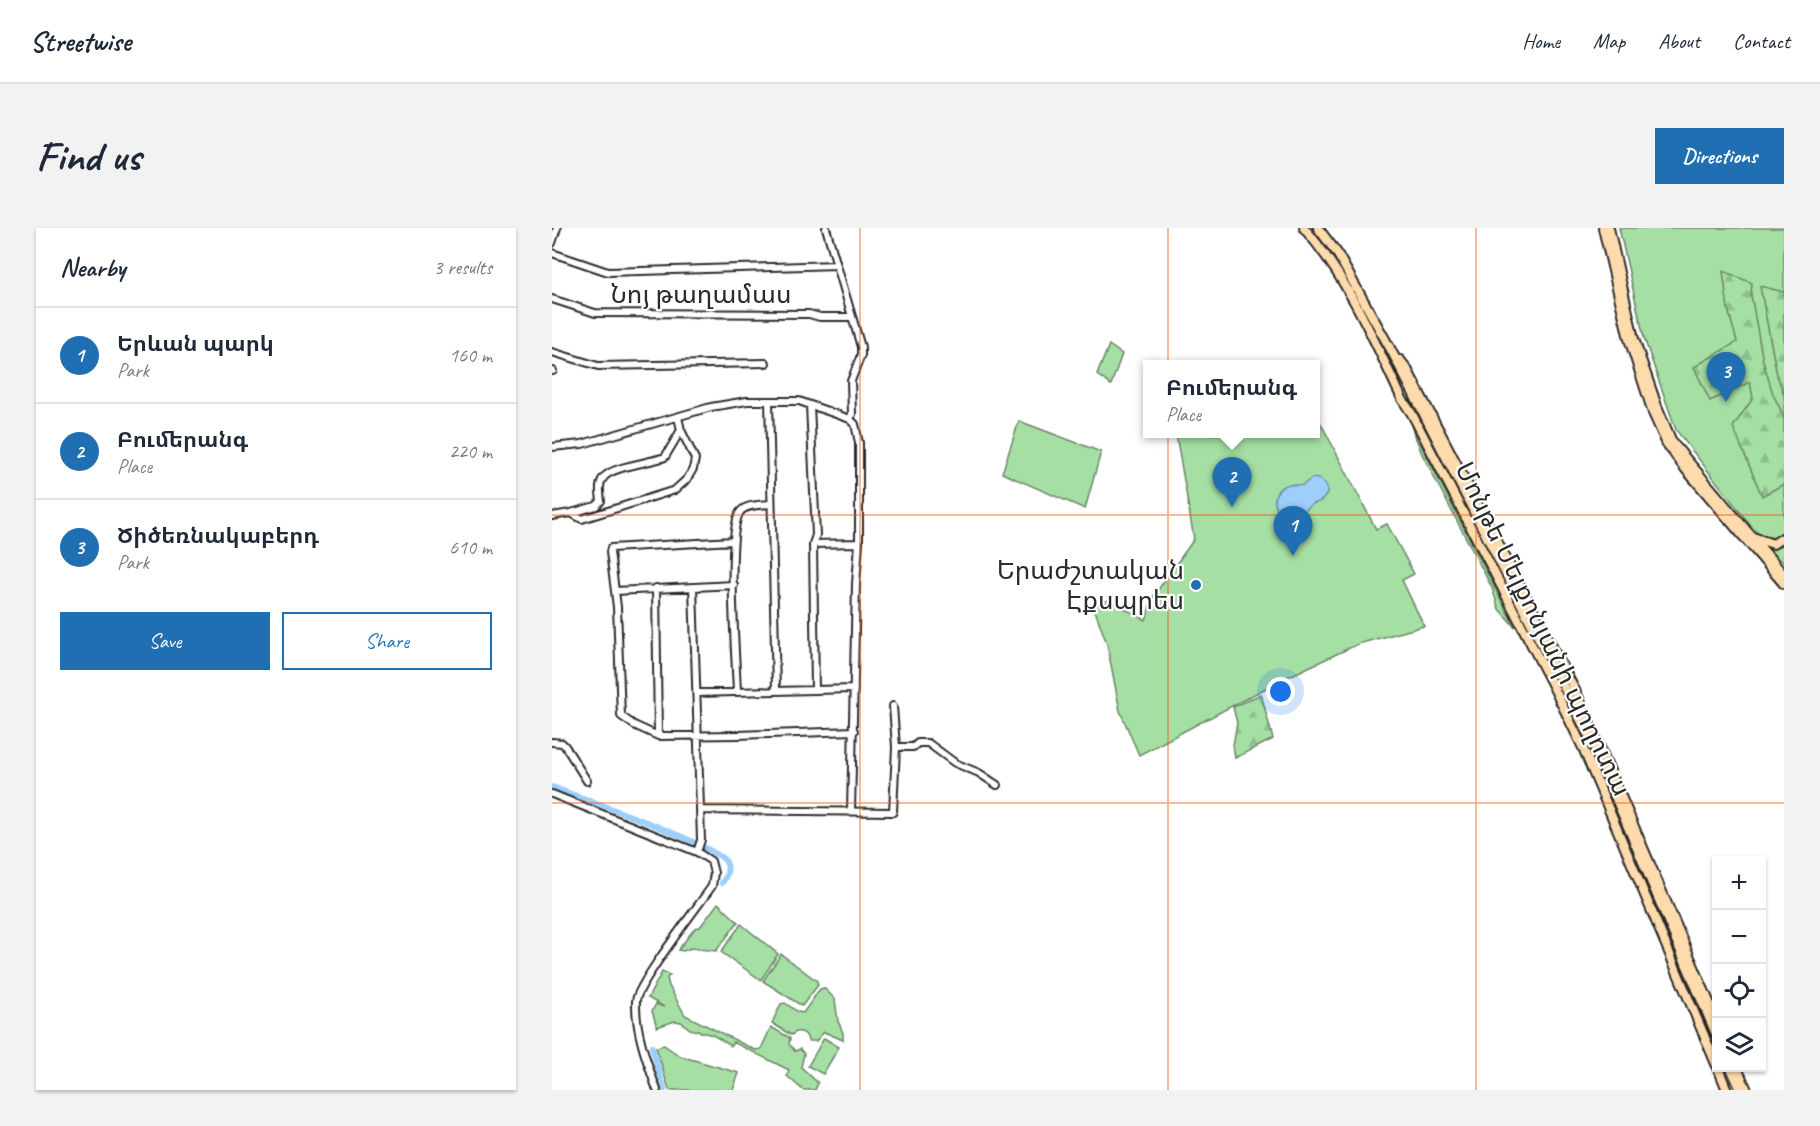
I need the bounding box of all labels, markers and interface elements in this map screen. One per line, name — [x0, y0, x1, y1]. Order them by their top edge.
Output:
text: Streetwise — [30, 24, 131, 59]
text: Home — [1522, 28, 1560, 54]
text: Map — [1593, 28, 1625, 54]
text: About — [1658, 28, 1700, 54]
text: Contact — [1733, 28, 1790, 54]
button: Directions — [1655, 128, 1784, 184]
text: Find us — [36, 130, 141, 183]
text: Nearby — [60, 251, 125, 284]
text: 3 results — [433, 255, 492, 280]
street label: Նոյ թաղամաս — [611, 278, 791, 311]
text: Երևան պարկ — [117, 330, 274, 358]
text: 1 — [75, 343, 84, 368]
text: 160 m — [449, 343, 492, 368]
pin: 3 — [1706, 352, 1746, 402]
text: Park — [117, 358, 149, 383]
popup — [1143, 360, 1320, 438]
text: Բումերանգ — [1166, 374, 1297, 402]
text: Place — [1166, 402, 1201, 427]
text: Բումերանգ — [117, 426, 248, 454]
text: 2 — [75, 439, 84, 464]
text: 220 m — [449, 439, 492, 464]
text: Place — [117, 454, 152, 479]
street label: Մոնթե Մելքոնյանի պողոտա — [1448, 456, 1638, 802]
pin: 2 — [1212, 458, 1252, 507]
pin: 1 — [1274, 506, 1312, 556]
text: Ծիծեռնակաբերդ — [117, 522, 319, 550]
text: 3 — [75, 535, 84, 560]
text: 610 m — [449, 535, 492, 560]
text: Park — [117, 550, 149, 575]
place label: Երաժշտական Էքսպրես — [997, 554, 1184, 617]
marker: Երաժշտական Էքսպրես — [1189, 578, 1203, 592]
button: Save — [60, 612, 270, 670]
button: Share — [282, 612, 492, 670]
your location — [1266, 677, 1295, 706]
map controls — [1712, 856, 1766, 1072]
button: + — [1712, 856, 1766, 910]
button: − — [1712, 910, 1766, 964]
button: locate — [1712, 964, 1766, 1018]
button: layers — [1712, 1018, 1766, 1072]

